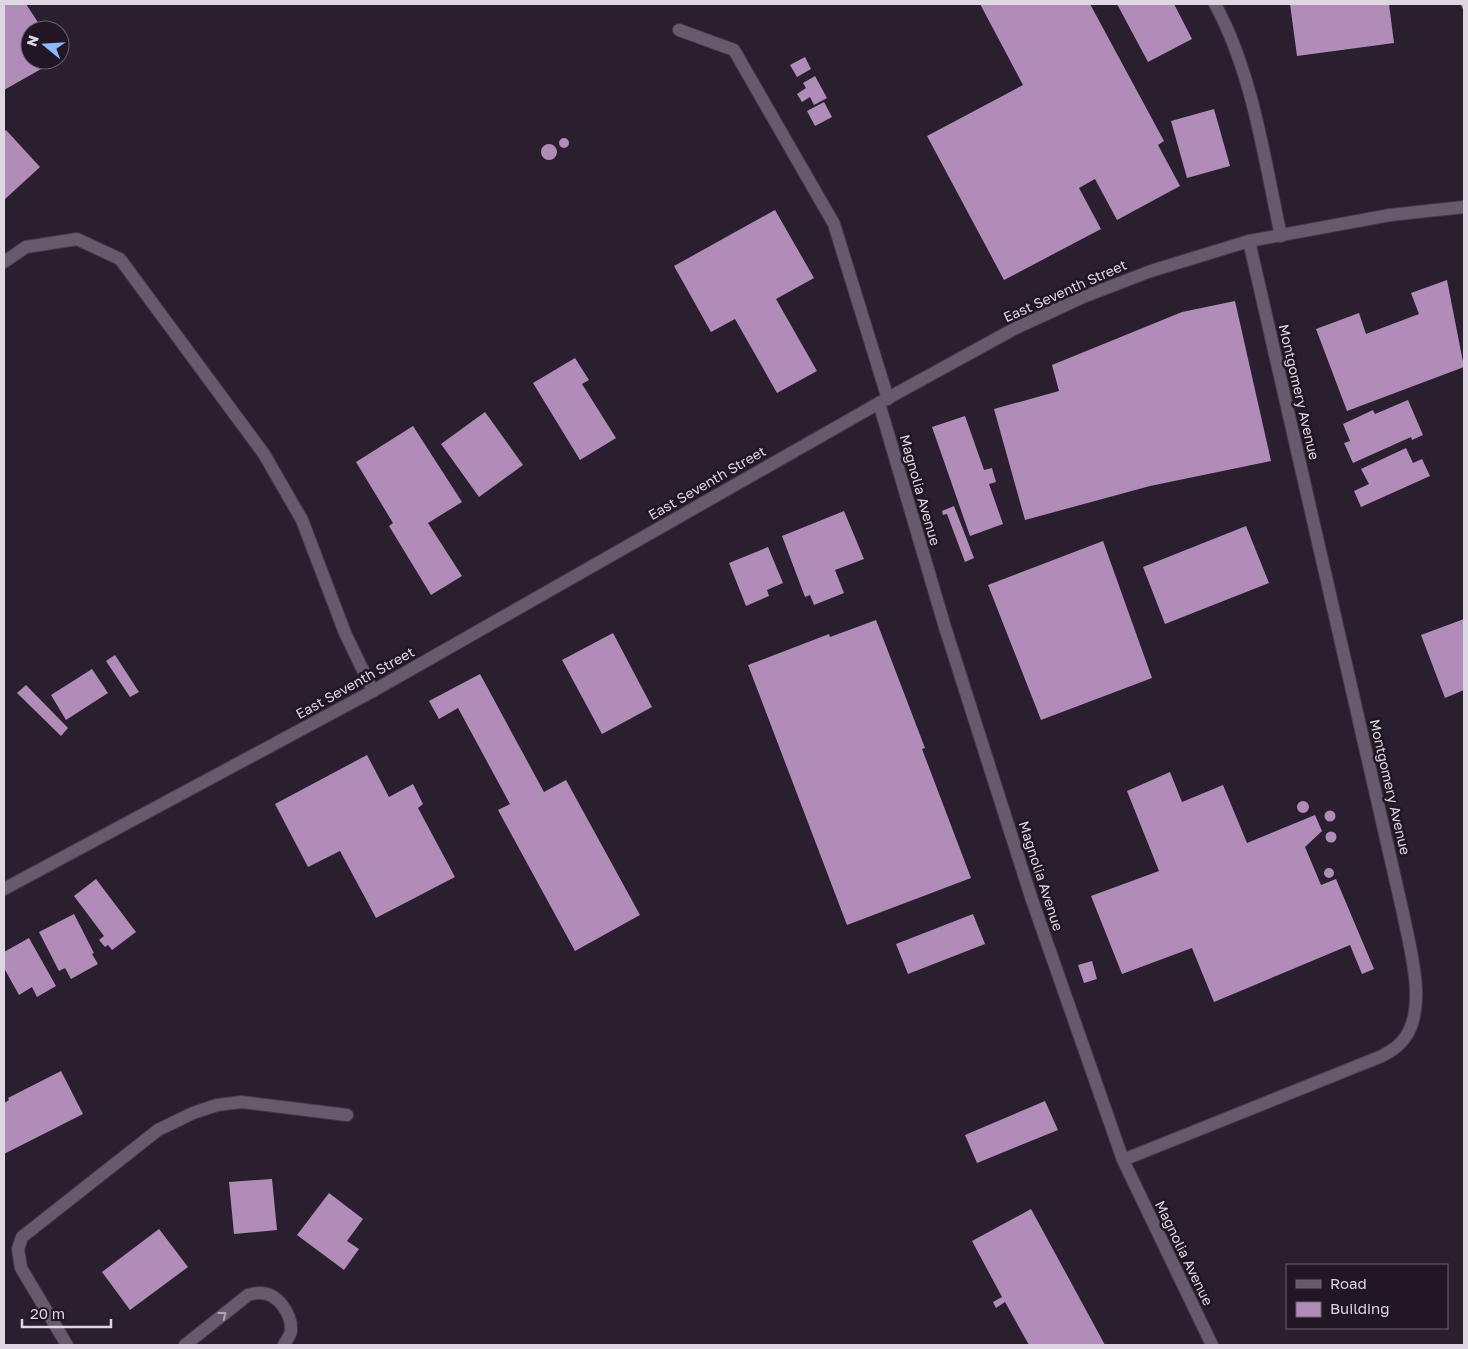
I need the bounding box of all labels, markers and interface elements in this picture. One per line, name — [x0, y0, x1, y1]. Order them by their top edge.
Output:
north arrow — [20, 20, 70, 70]
text: N — [22, 33, 42, 49]
street label: East Seventh Street — [1001, 256, 1129, 325]
street label: Montgomery Avenue — [1276, 322, 1323, 461]
street label: Magnolia Avenue — [897, 432, 944, 547]
street label: East Seventh Street — [645, 442, 769, 523]
street label: East Seventh Street — [293, 643, 417, 722]
street label: Montgomery Avenue — [1367, 717, 1414, 856]
street label: Magnolia Avenue — [1016, 819, 1067, 933]
street label: Magnolia Avenue — [1152, 1198, 1217, 1308]
legend — [1286, 1264, 1448, 1329]
text: Road — [1330, 1274, 1367, 1292]
scale bar — [22, 1296, 111, 1328]
text: Building — [1330, 1299, 1390, 1317]
text: 20 m — [30, 1304, 65, 1322]
one-way arrow — [217, 1312, 226, 1320]

